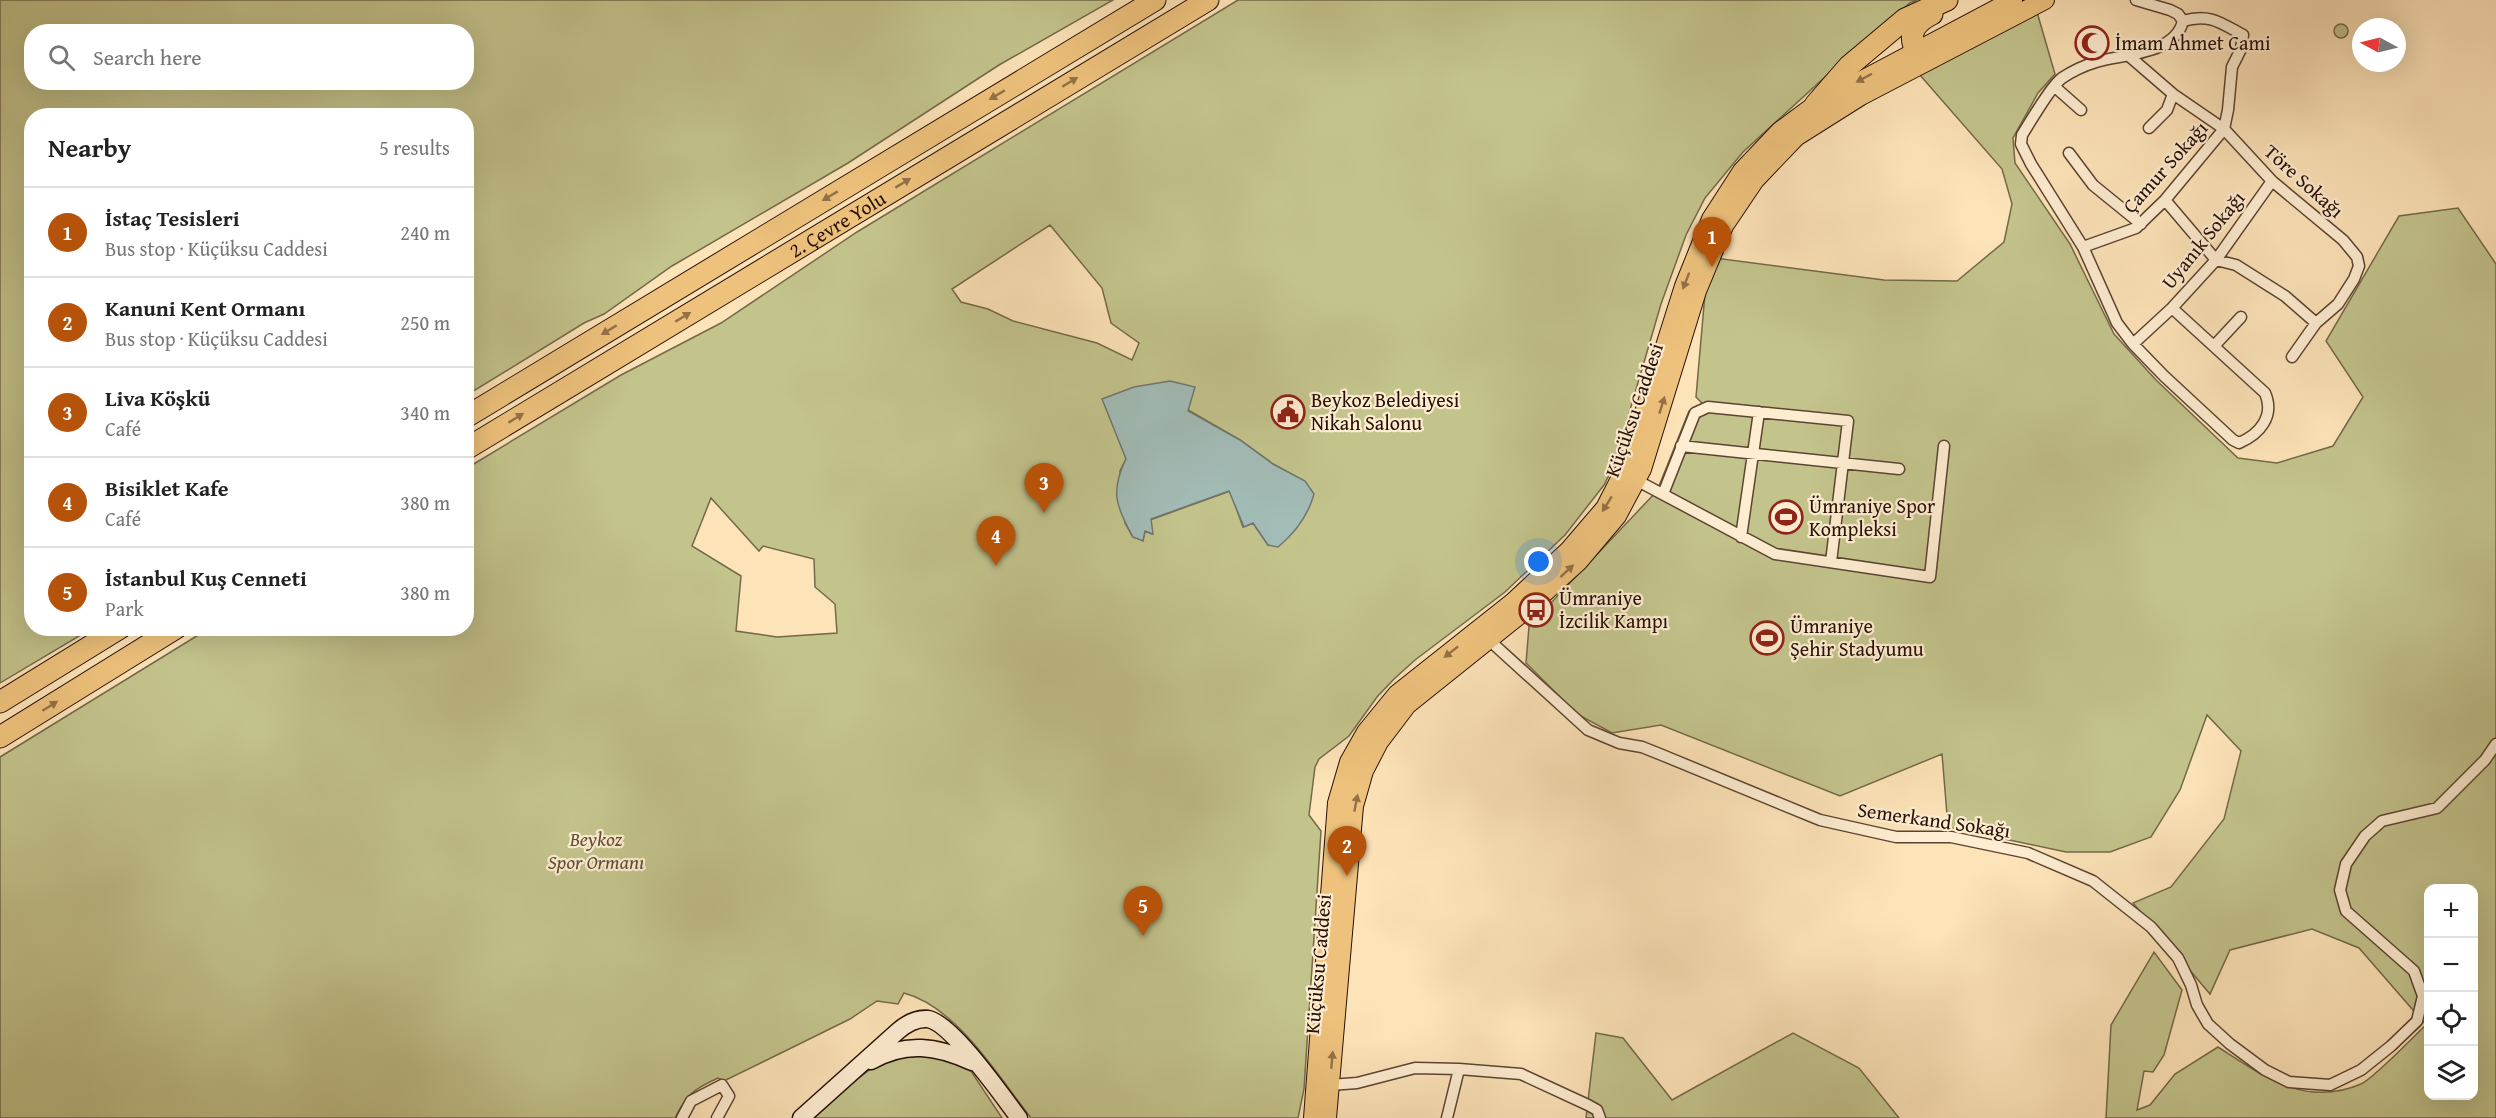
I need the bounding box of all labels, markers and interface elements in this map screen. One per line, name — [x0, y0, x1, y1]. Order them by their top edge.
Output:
north arrow — [2352, 18, 2406, 72]
search box — [24, 24, 474, 90]
mosque icon: İmam Ahmet Cami — [2074, 25, 2110, 61]
place label: İmam Ahmet Cami — [2115, 28, 2271, 57]
icon: search — [45, 41, 78, 74]
text: Search here — [93, 41, 202, 73]
one-way arrow — [1855, 73, 1872, 83]
one-way arrow — [1062, 77, 1078, 88]
one-way arrow — [989, 90, 1005, 101]
street label: Çamur Sokağı — [2115, 114, 2214, 219]
text: Nearby — [48, 128, 131, 167]
text: 5 results — [379, 133, 450, 162]
street label: Töre Sokağı — [2258, 137, 2351, 225]
one-way arrow — [895, 178, 911, 189]
street label: 2. Çevre Yolu — [783, 183, 891, 264]
street label: Uyanık Sokağı — [2154, 184, 2252, 295]
one-way arrow — [822, 191, 838, 202]
text: İstaç Tesisleri — [105, 202, 240, 234]
text: 1 — [62, 218, 73, 247]
text: 240 m — [400, 218, 450, 247]
pin: 1 — [1692, 218, 1732, 267]
text: Bus stop · Küçüksu Caddesi — [105, 234, 328, 263]
one-way arrow — [1681, 272, 1690, 290]
text: Kanuni Kent Ormanı — [105, 292, 305, 324]
text: 2 — [62, 308, 73, 337]
text: 250 m — [400, 308, 450, 337]
one-way arrow — [675, 311, 691, 322]
text: Bus stop · Küçüksu Caddesi — [105, 324, 328, 353]
one-way arrow — [601, 324, 617, 335]
street label: Küçüksu Caddesi — [1597, 338, 1670, 481]
text: Liva Köşkü — [105, 382, 210, 414]
place label: Beykoz Belediyesi Nikah Salonu — [1311, 385, 1460, 437]
public building icon: Beykoz Belediyesi Nikah Salonu — [1270, 394, 1306, 430]
one-way arrow — [1658, 396, 1667, 414]
text: 3 — [62, 398, 73, 427]
text: 340 m — [400, 398, 450, 427]
one-way arrow — [508, 413, 524, 424]
text: Café — [105, 414, 141, 443]
pin: 3 — [1024, 464, 1064, 513]
text: Bisiklet Kafe — [105, 472, 229, 504]
text: 4 — [62, 488, 73, 517]
text: 380 m — [400, 488, 450, 517]
place label: Ümraniye Spor Kompleksi — [1809, 491, 1935, 543]
one-way arrow — [1601, 495, 1612, 512]
sports icon: Ümraniye Spor Kompleksi — [1768, 499, 1804, 535]
text: Café — [105, 504, 141, 533]
pin: 4 — [976, 516, 1016, 566]
your location — [1524, 547, 1553, 576]
text: İstanbul Kuş Cenneti — [105, 562, 307, 594]
one-way arrow — [1560, 565, 1574, 579]
text: 5 — [62, 578, 73, 607]
text: 380 m — [400, 578, 450, 607]
place label: Ümraniye İzcilik Kampı — [1559, 583, 1669, 635]
bus stop icon: Ümraniye İzcilik Kampı — [1518, 592, 1554, 628]
text: Park — [105, 594, 144, 623]
place label: Ümraniye Şehir Stadyumu — [1790, 611, 1924, 663]
sports icon: Ümraniye Şehir Stadyumu — [1749, 620, 1785, 656]
one-way arrow — [1443, 645, 1459, 658]
one-way arrow — [42, 701, 58, 712]
one-way arrow — [1352, 793, 1361, 812]
street label: Semerkand Sokağı — [1856, 794, 2013, 845]
park label: Beykoz Spor Ormanı — [548, 824, 644, 876]
pin: 2 — [1328, 826, 1366, 876]
map controls — [2424, 884, 2478, 1100]
button: + — [2424, 884, 2478, 938]
pin: 5 — [1124, 886, 1162, 936]
street label: Küçüksu Caddesi — [1297, 892, 1338, 1035]
button: − — [2424, 938, 2478, 992]
button: locate — [2424, 992, 2478, 1046]
button: layers — [2424, 1046, 2478, 1100]
one-way arrow — [1327, 1050, 1337, 1069]

